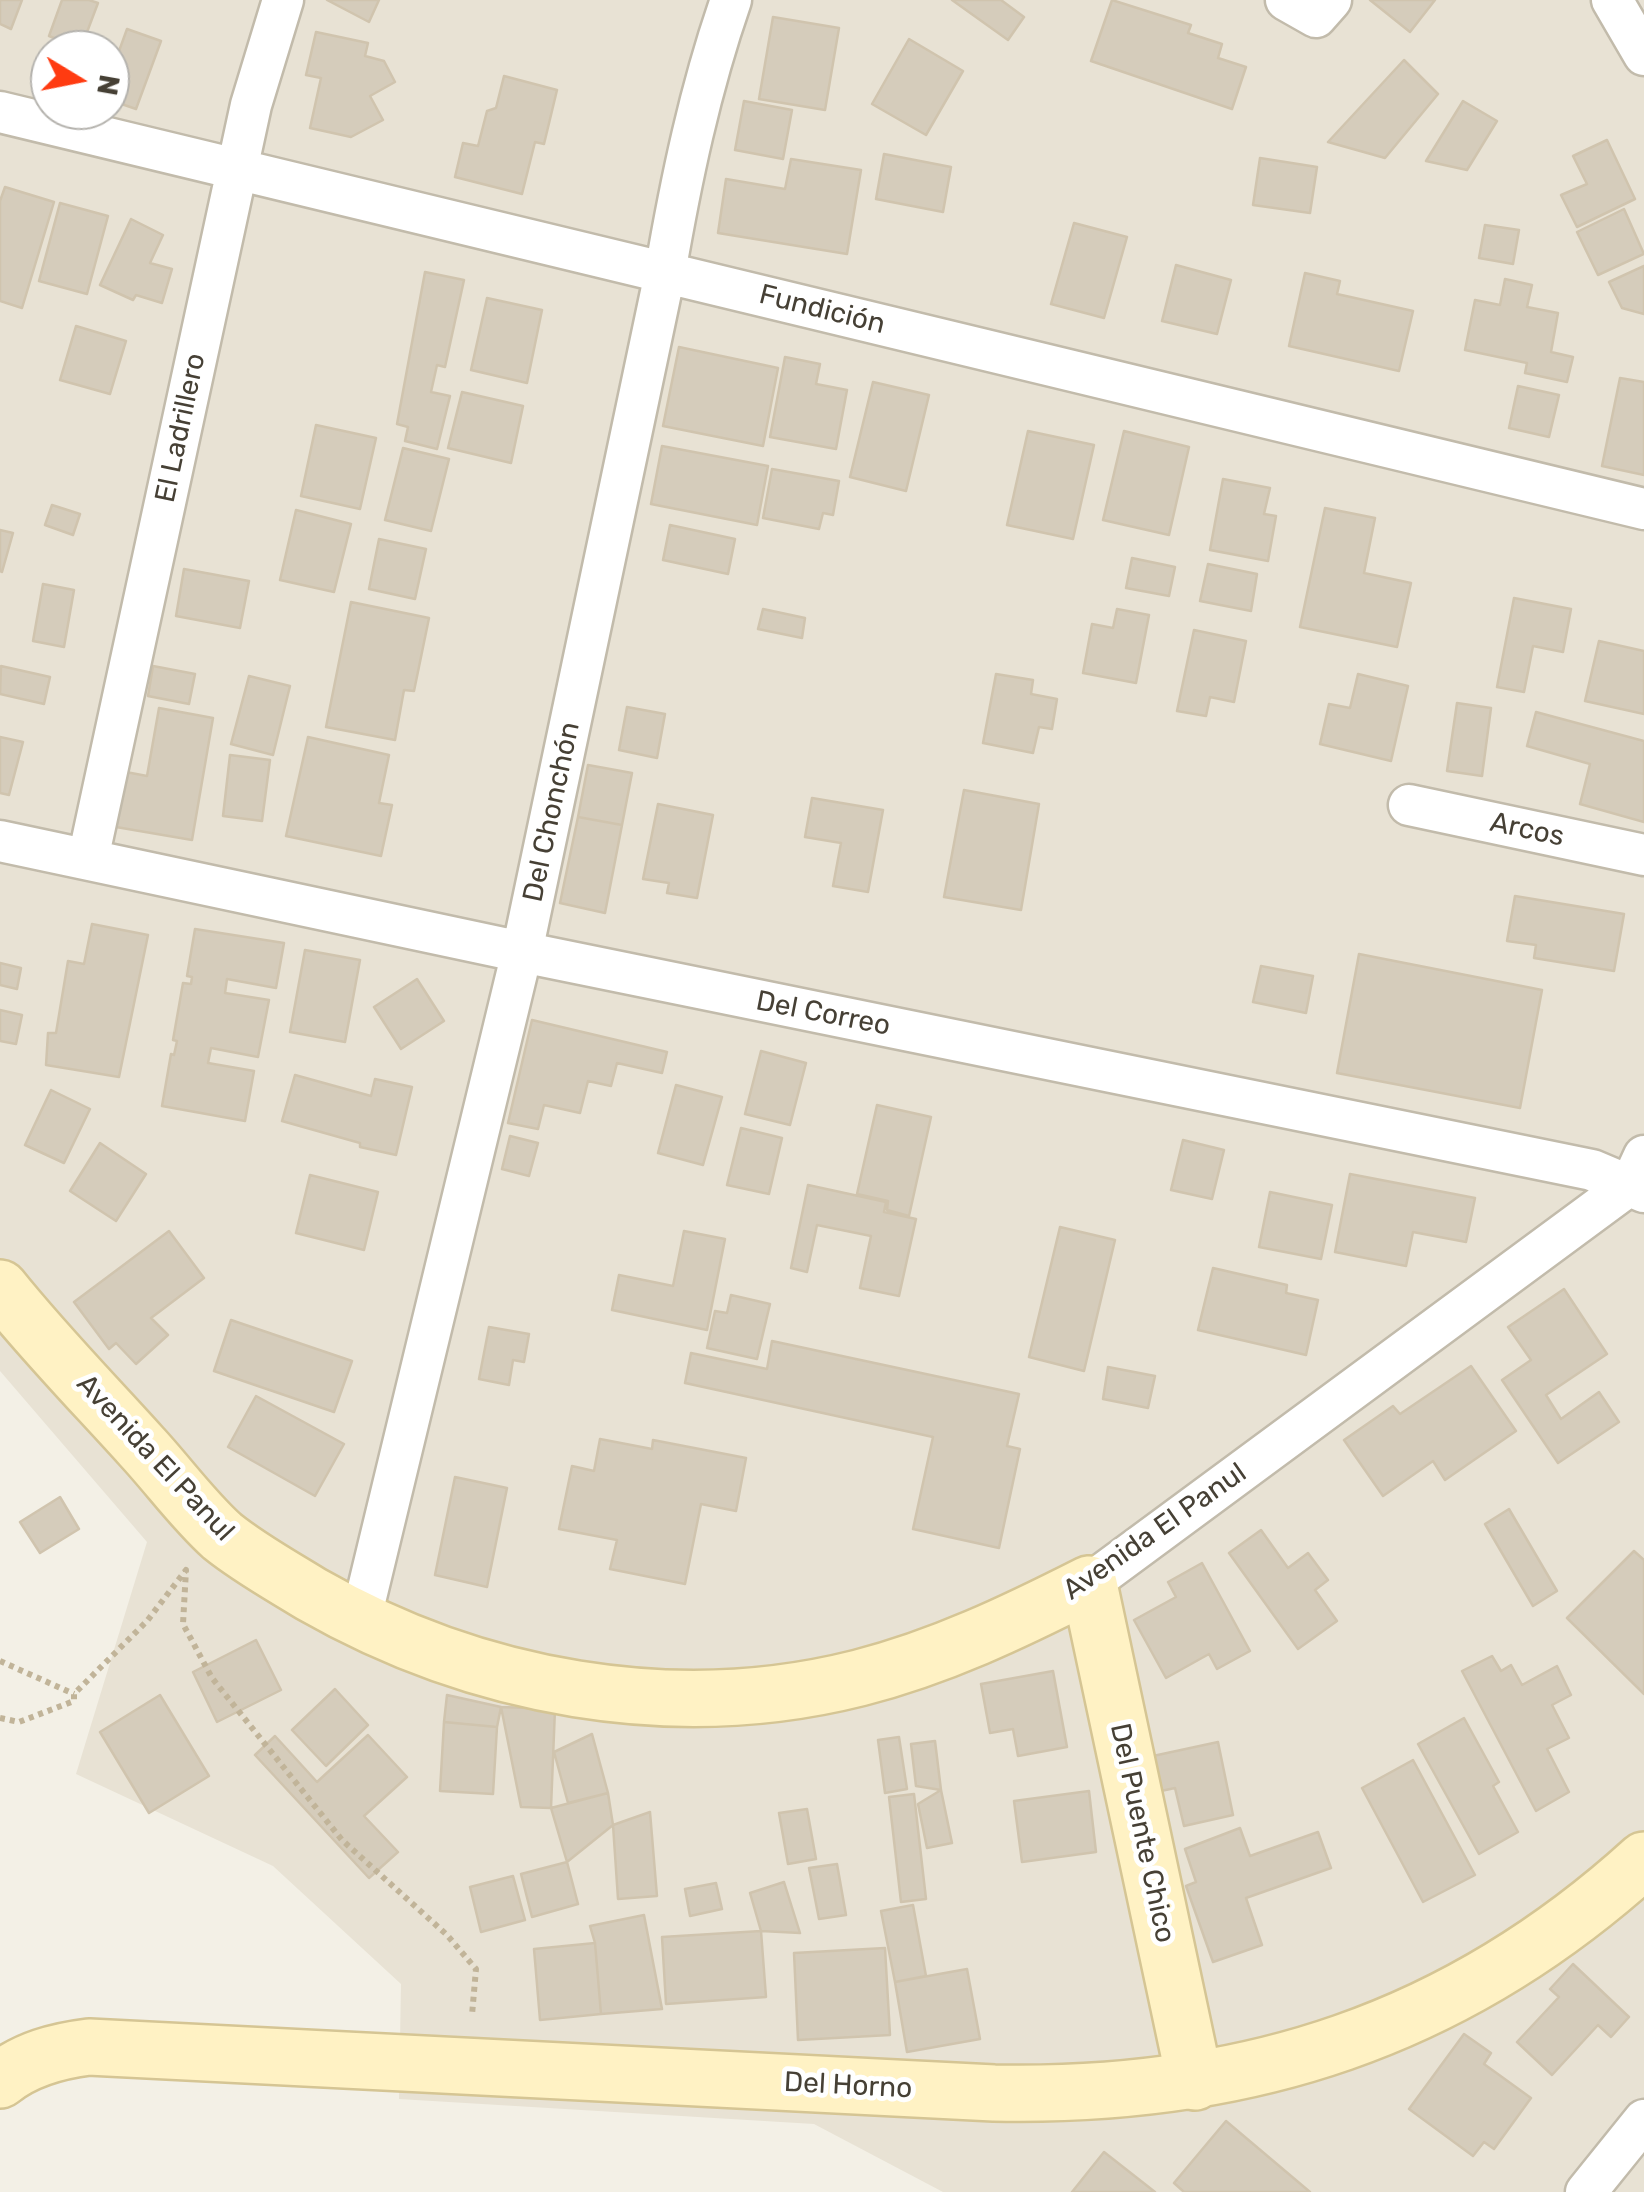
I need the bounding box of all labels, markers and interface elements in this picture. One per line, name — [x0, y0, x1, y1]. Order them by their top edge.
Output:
north arrow — [30, 30, 130, 130]
text: N — [90, 72, 126, 98]
street label: Fundición — [756, 278, 888, 342]
street label: El Ladrillero — [149, 350, 213, 506]
street label: Del Chonchón — [517, 719, 587, 905]
street label: Arcos — [1487, 806, 1567, 854]
street label: Del Correo — [753, 985, 893, 1043]
street label: Avenida El Panul — [69, 1368, 241, 1548]
street label: Avenida El Panul — [1057, 1456, 1253, 1608]
street label: Del Puente Chico — [1102, 1720, 1182, 1946]
street label: Del Horno — [783, 2066, 913, 2106]

